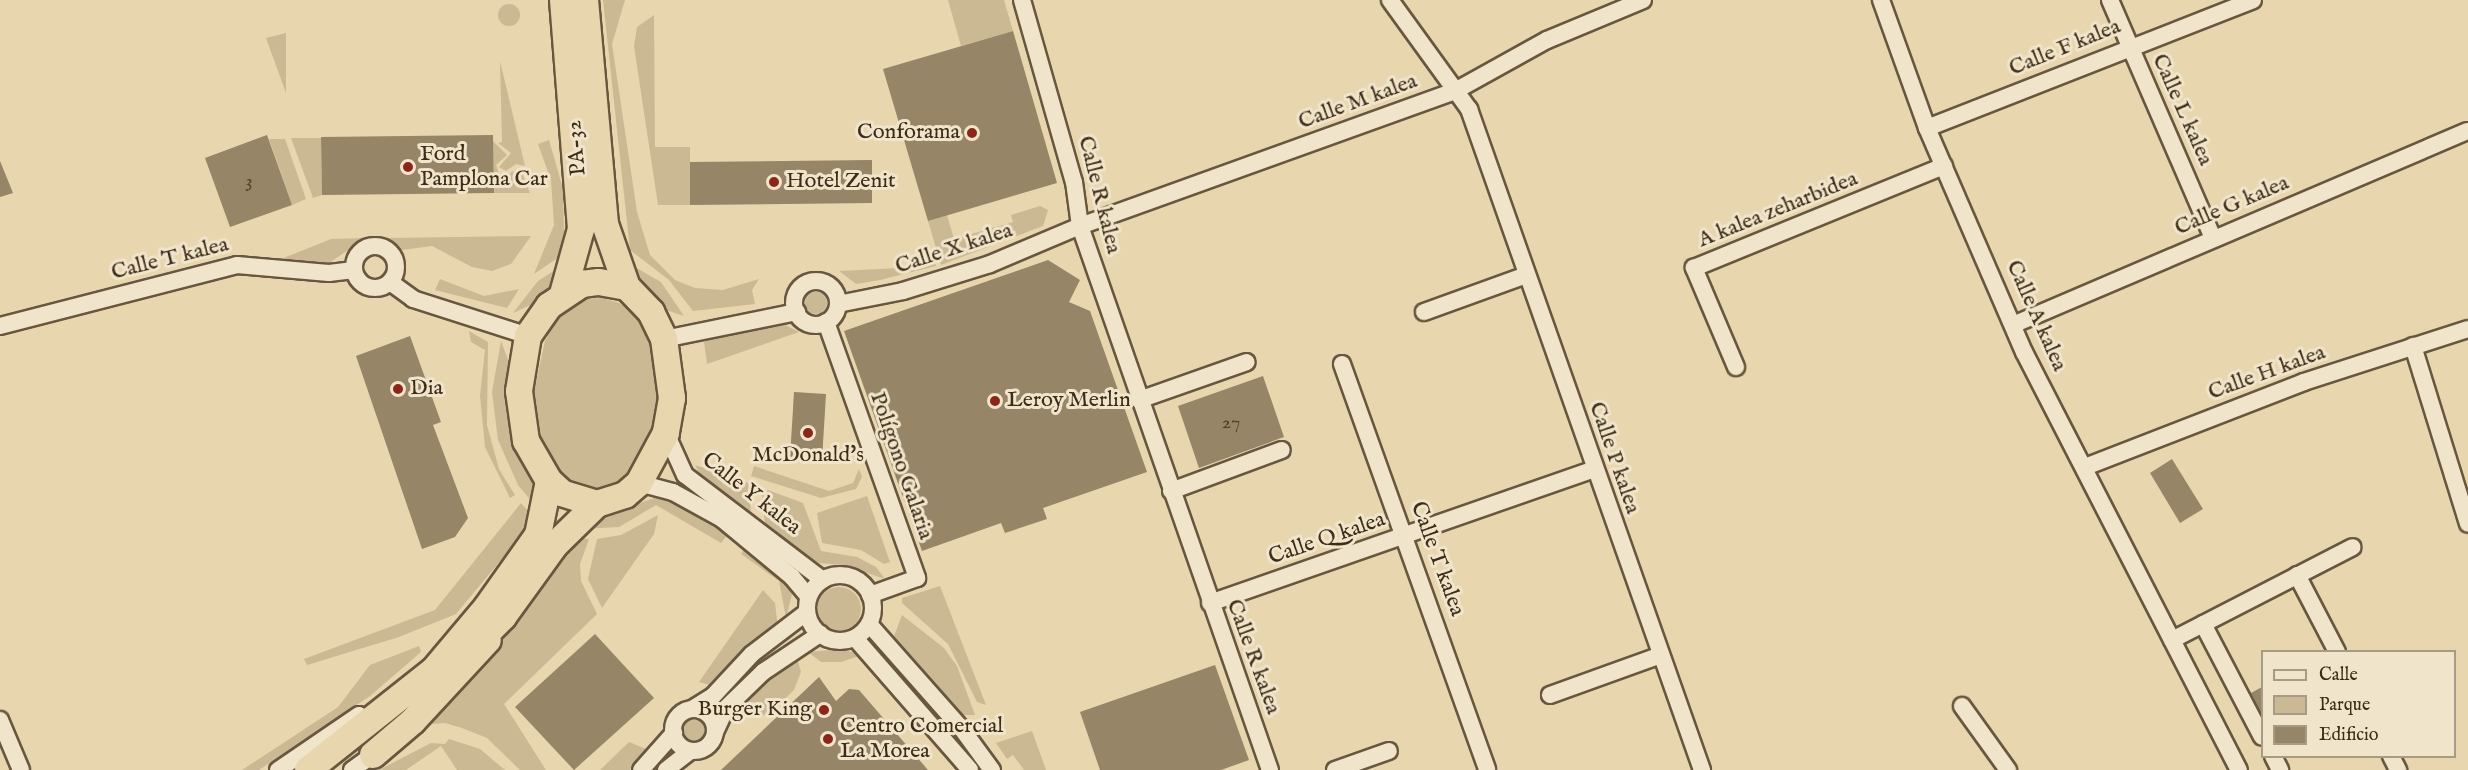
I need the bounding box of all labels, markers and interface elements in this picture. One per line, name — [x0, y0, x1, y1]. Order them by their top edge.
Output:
street label: Calle F kalea — [2006, 14, 2124, 82]
street label: Calle L kalea — [2146, 50, 2218, 170]
street label: Calle M kalea — [1295, 68, 1421, 136]
street label: PA-32 — [561, 119, 593, 177]
place label: Conforama — [857, 120, 960, 146]
marker: Conforama — [965, 126, 979, 140]
street label: Calle R kalea — [1072, 133, 1126, 257]
place label: Ford Pamplona Car — [420, 141, 548, 192]
marker: Ford Pamplona Car — [401, 160, 415, 174]
street label: A kalea zeharbidea — [1694, 166, 1862, 254]
house number: 3 — [245, 169, 253, 193]
place label: Hotel Zenit — [786, 169, 896, 195]
street label: Calle G kalea — [2171, 170, 2293, 242]
marker: Hotel Zenit — [767, 175, 781, 189]
street label: Calle X kalea — [892, 218, 1016, 280]
street label: Calle T kalea — [109, 232, 231, 286]
street label: Calle A kalea — [2000, 256, 2072, 376]
street label: Calle H kalea — [2205, 340, 2329, 406]
place label: Dia — [410, 376, 443, 402]
marker: Dia — [391, 382, 405, 396]
place label: Leroy Merlin — [1007, 388, 1131, 414]
street label: Polígono Galaria — [863, 389, 939, 543]
marker: Leroy Merlin — [988, 394, 1002, 408]
street label: Calle P kalea — [1583, 399, 1645, 517]
house number: 27 — [1222, 410, 1240, 434]
marker: McDonald's — [801, 426, 815, 440]
place label: McDonald's — [752, 443, 864, 469]
street label: Calle Y kalea — [696, 447, 806, 541]
street label: Calle T kalea — [1404, 498, 1470, 620]
street label: Calle Q kalea — [1265, 507, 1389, 571]
street label: Calle R kalea — [1220, 596, 1286, 718]
legend — [2261, 650, 2456, 758]
text: Calle — [2319, 664, 2358, 687]
text: Parque — [2319, 694, 2370, 717]
place label: Burger King — [698, 697, 812, 723]
marker: Burger King — [817, 703, 831, 717]
place label: Centro Comercial La Morea — [840, 713, 1003, 764]
text: Edificio — [2319, 724, 2379, 747]
marker: Centro Comercial La Morea — [821, 732, 835, 746]

